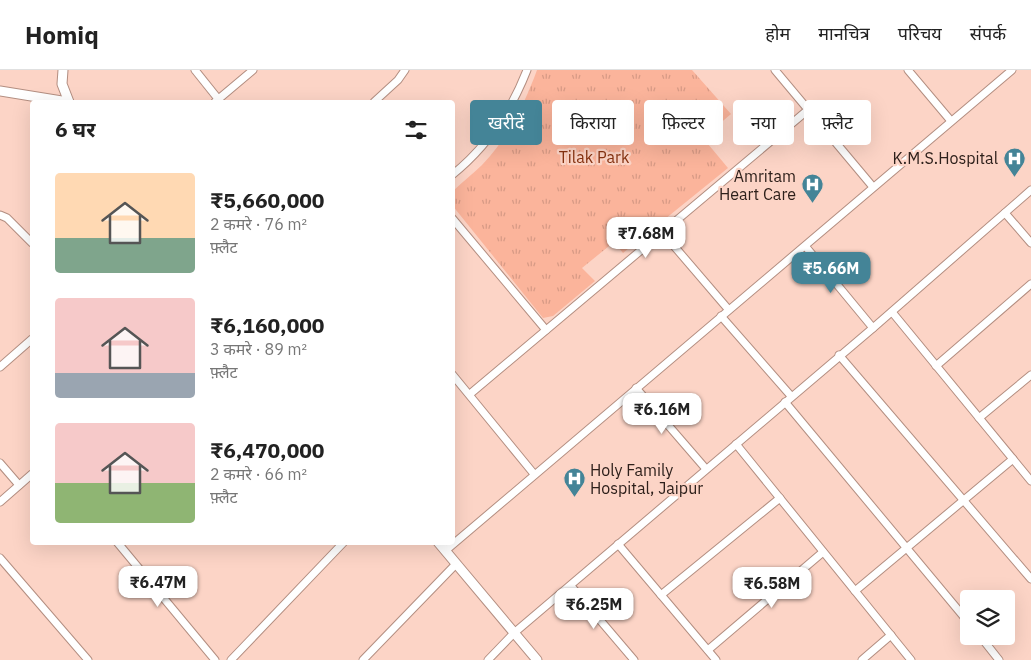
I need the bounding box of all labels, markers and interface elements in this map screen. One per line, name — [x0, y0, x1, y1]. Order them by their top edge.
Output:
text: Homiq — [25, 19, 99, 51]
text: होम — [765, 22, 790, 45]
text: मानचित्र — [818, 22, 870, 45]
text: परिचय — [898, 22, 942, 45]
text: संपर्क — [970, 22, 1006, 45]
chip: खरीदें — [470, 100, 542, 145]
chip: किराया — [552, 100, 634, 145]
chip: फ़िल्टर — [644, 100, 723, 145]
chip: नया — [733, 100, 794, 145]
chip: फ़्लैट — [804, 100, 871, 145]
text: 6 घर — [55, 115, 95, 143]
icon: filters — [402, 116, 430, 144]
hospital icon: K.M.S.Hospital — [1002, 146, 1026, 177]
park label: Tilak Park — [559, 147, 630, 167]
place label: K.M.S.Hospital — [892, 148, 998, 168]
place label: Amritam Heart Care — [719, 166, 796, 204]
hospital icon: Amritam Heart Care — [800, 173, 824, 204]
text: ₹5,660,000 — [210, 186, 324, 214]
icon: home — [95, 193, 155, 253]
text: 2 कमरे · 76 m² — [210, 214, 307, 234]
pin: ₹7.68M — [605, 216, 687, 259]
text: ₹7.68M — [618, 223, 674, 243]
text: फ़्लैट — [210, 237, 238, 257]
pin: ₹5.66M — [790, 252, 872, 294]
text: ₹5.66M — [803, 258, 859, 278]
text: ₹6,160,000 — [210, 311, 324, 339]
icon: home — [95, 318, 155, 378]
text: 3 कमरे · 89 m² — [210, 339, 307, 359]
text: फ़्लैट — [210, 362, 238, 382]
pin: ₹6.16M — [621, 392, 703, 435]
text: ₹6.16M — [634, 399, 690, 419]
text: ₹6,470,000 — [210, 436, 324, 464]
icon: home — [95, 443, 155, 503]
place label: Holy Family Hospital, Jaipur — [590, 460, 703, 498]
text: 2 कमरे · 66 m² — [210, 464, 307, 484]
hospital icon: Holy Family Hospital, Jaipur — [562, 467, 586, 498]
text: फ़्लैट — [210, 487, 238, 507]
pin: ₹6.47M — [117, 566, 199, 608]
pin: ₹6.58M — [731, 566, 813, 609]
text: ₹6.47M — [130, 572, 186, 592]
text: ₹6.58M — [744, 573, 800, 593]
pin: ₹6.25M — [553, 588, 635, 630]
map controls — [960, 590, 1015, 645]
button: layers — [960, 590, 1015, 645]
text: ₹6.25M — [566, 594, 622, 614]

